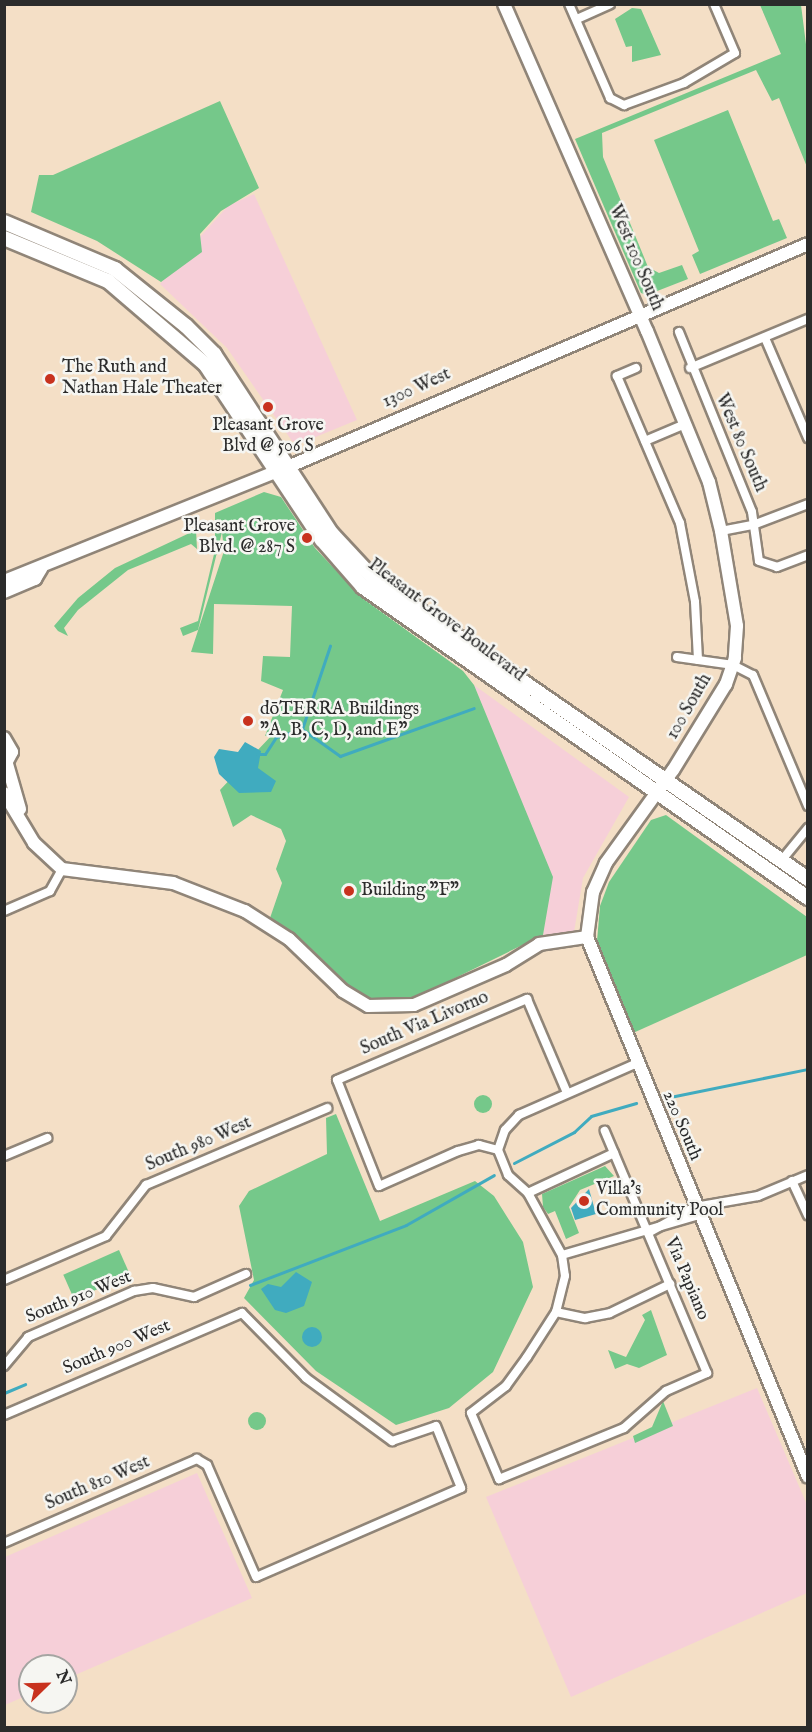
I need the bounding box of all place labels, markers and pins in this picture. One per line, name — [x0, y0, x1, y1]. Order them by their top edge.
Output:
place label: The Ruth and Nathan Hale Theater — [62, 358, 222, 400]
marker: The Ruth and Nathan Hale Theater — [43, 372, 57, 386]
marker: Pleasant Grove Blvd @ 506 S — [261, 400, 275, 414]
place label: Pleasant Grove Blvd @ 506 S — [212, 416, 324, 458]
place label: Pleasant Grove Blvd. @ 287 S — [183, 517, 295, 560]
marker: Pleasant Grove Blvd. @ 287 S — [300, 531, 314, 545]
place label: dōTERRA Buildings "A, B, C, D, and E" — [260, 700, 419, 742]
marker: dōTERRA Buildings "A, B, C, D, and E" — [241, 714, 255, 728]
place label: Building "F" — [361, 880, 459, 902]
marker: Building "F" — [342, 884, 356, 898]
place label: Villa's Community Pool — [596, 1180, 723, 1222]
marker: Villa's Community Pool — [577, 1194, 591, 1208]

